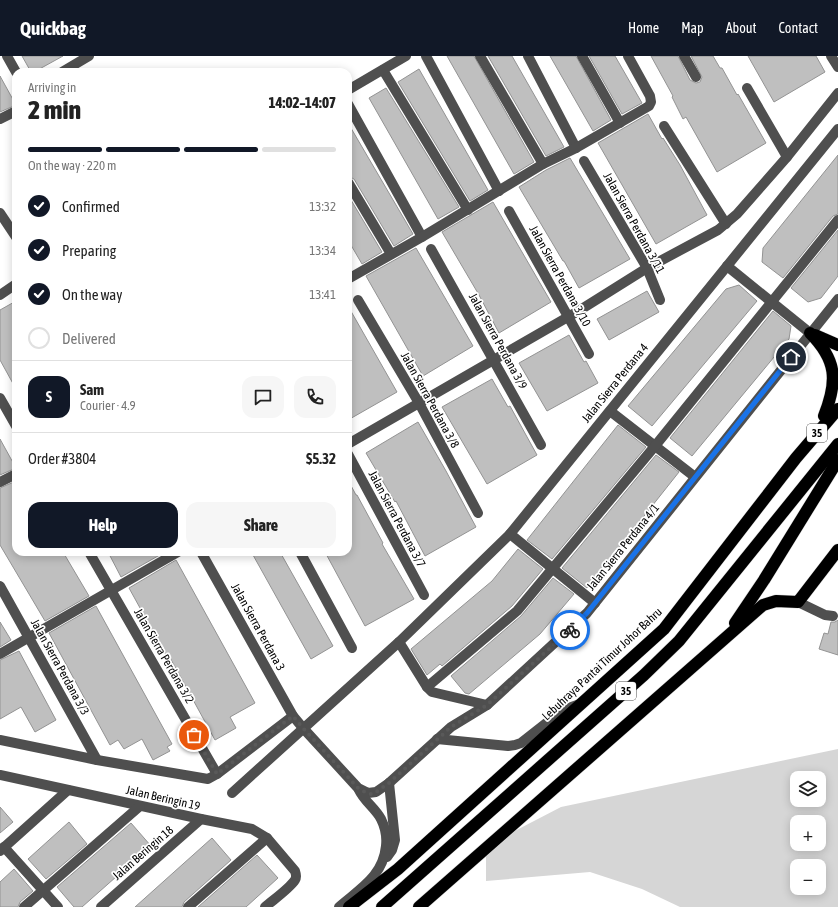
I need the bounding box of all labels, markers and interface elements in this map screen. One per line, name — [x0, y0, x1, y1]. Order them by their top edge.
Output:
text: Quickbag — [20, 17, 86, 39]
text: Home — [628, 20, 659, 36]
text: Map — [681, 20, 704, 36]
text: About — [726, 20, 757, 36]
text: Contact — [779, 20, 818, 36]
text: Arriving in — [28, 80, 76, 95]
text: 14:02–14:07 — [268, 94, 336, 111]
text: 2 min — [28, 95, 81, 125]
text: On the way · 220 m — [28, 158, 116, 173]
street label: Jalan Sierra Perdana 3/11 — [600, 170, 668, 276]
icon: check — [28, 195, 50, 217]
text: Confirmed — [62, 198, 120, 215]
text: 13:32 — [309, 199, 336, 214]
street label: Jalan Sierra Perdana 3/10 — [526, 223, 594, 329]
icon: check — [28, 239, 50, 261]
text: Preparing — [62, 242, 116, 259]
text: 13:34 — [309, 243, 336, 258]
icon: check — [28, 283, 50, 305]
text: On the way — [62, 286, 123, 303]
text: 13:41 — [309, 287, 336, 302]
street label: Jalan Sierra Perdana 3/9 — [466, 291, 530, 392]
text: Delivered — [62, 330, 116, 347]
street label: Jalan Sierra Perdana 4 — [579, 340, 651, 425]
pin — [774, 340, 808, 374]
icon: home — [780, 346, 802, 368]
street label: Jalan Sierra Perdana 3/8 — [398, 350, 462, 451]
button: chat — [242, 376, 284, 418]
button: phone — [294, 376, 336, 418]
text: Sam — [80, 381, 104, 398]
text: S — [46, 388, 52, 405]
text: Courier · 4.9 — [80, 398, 136, 413]
road number: 35 — [807, 424, 827, 442]
text: Order #3804 — [28, 450, 96, 467]
text: $5.32 — [306, 450, 336, 467]
street label: Jalan Sierra Perdana 3/7 — [366, 468, 429, 570]
street label: Jalan Sierra Perdana 4/1 — [584, 501, 662, 593]
button: Help — [28, 502, 178, 548]
button: Share — [186, 502, 336, 548]
street label: Jalan Sierra Perdana 3 — [228, 581, 288, 673]
street label: Lebuhraya Pantai Timur Johor Bahru — [539, 605, 665, 723]
street label: Jalan Sierra Perdana 3/2 — [131, 606, 197, 706]
courier — [550, 610, 590, 650]
street label: Jalan Sierra Perdana 3/3 — [28, 617, 92, 717]
icon: bike — [559, 619, 581, 641]
road number: 35 — [616, 682, 636, 700]
pin — [177, 718, 211, 752]
icon: bag — [183, 724, 205, 746]
map controls — [790, 771, 826, 895]
button: layers — [790, 771, 826, 807]
street label: Jalan Beringin 19 — [125, 783, 202, 813]
button: + — [790, 815, 826, 851]
street label: Jalan Beringin 18 — [110, 823, 176, 883]
button: − — [790, 859, 826, 895]

